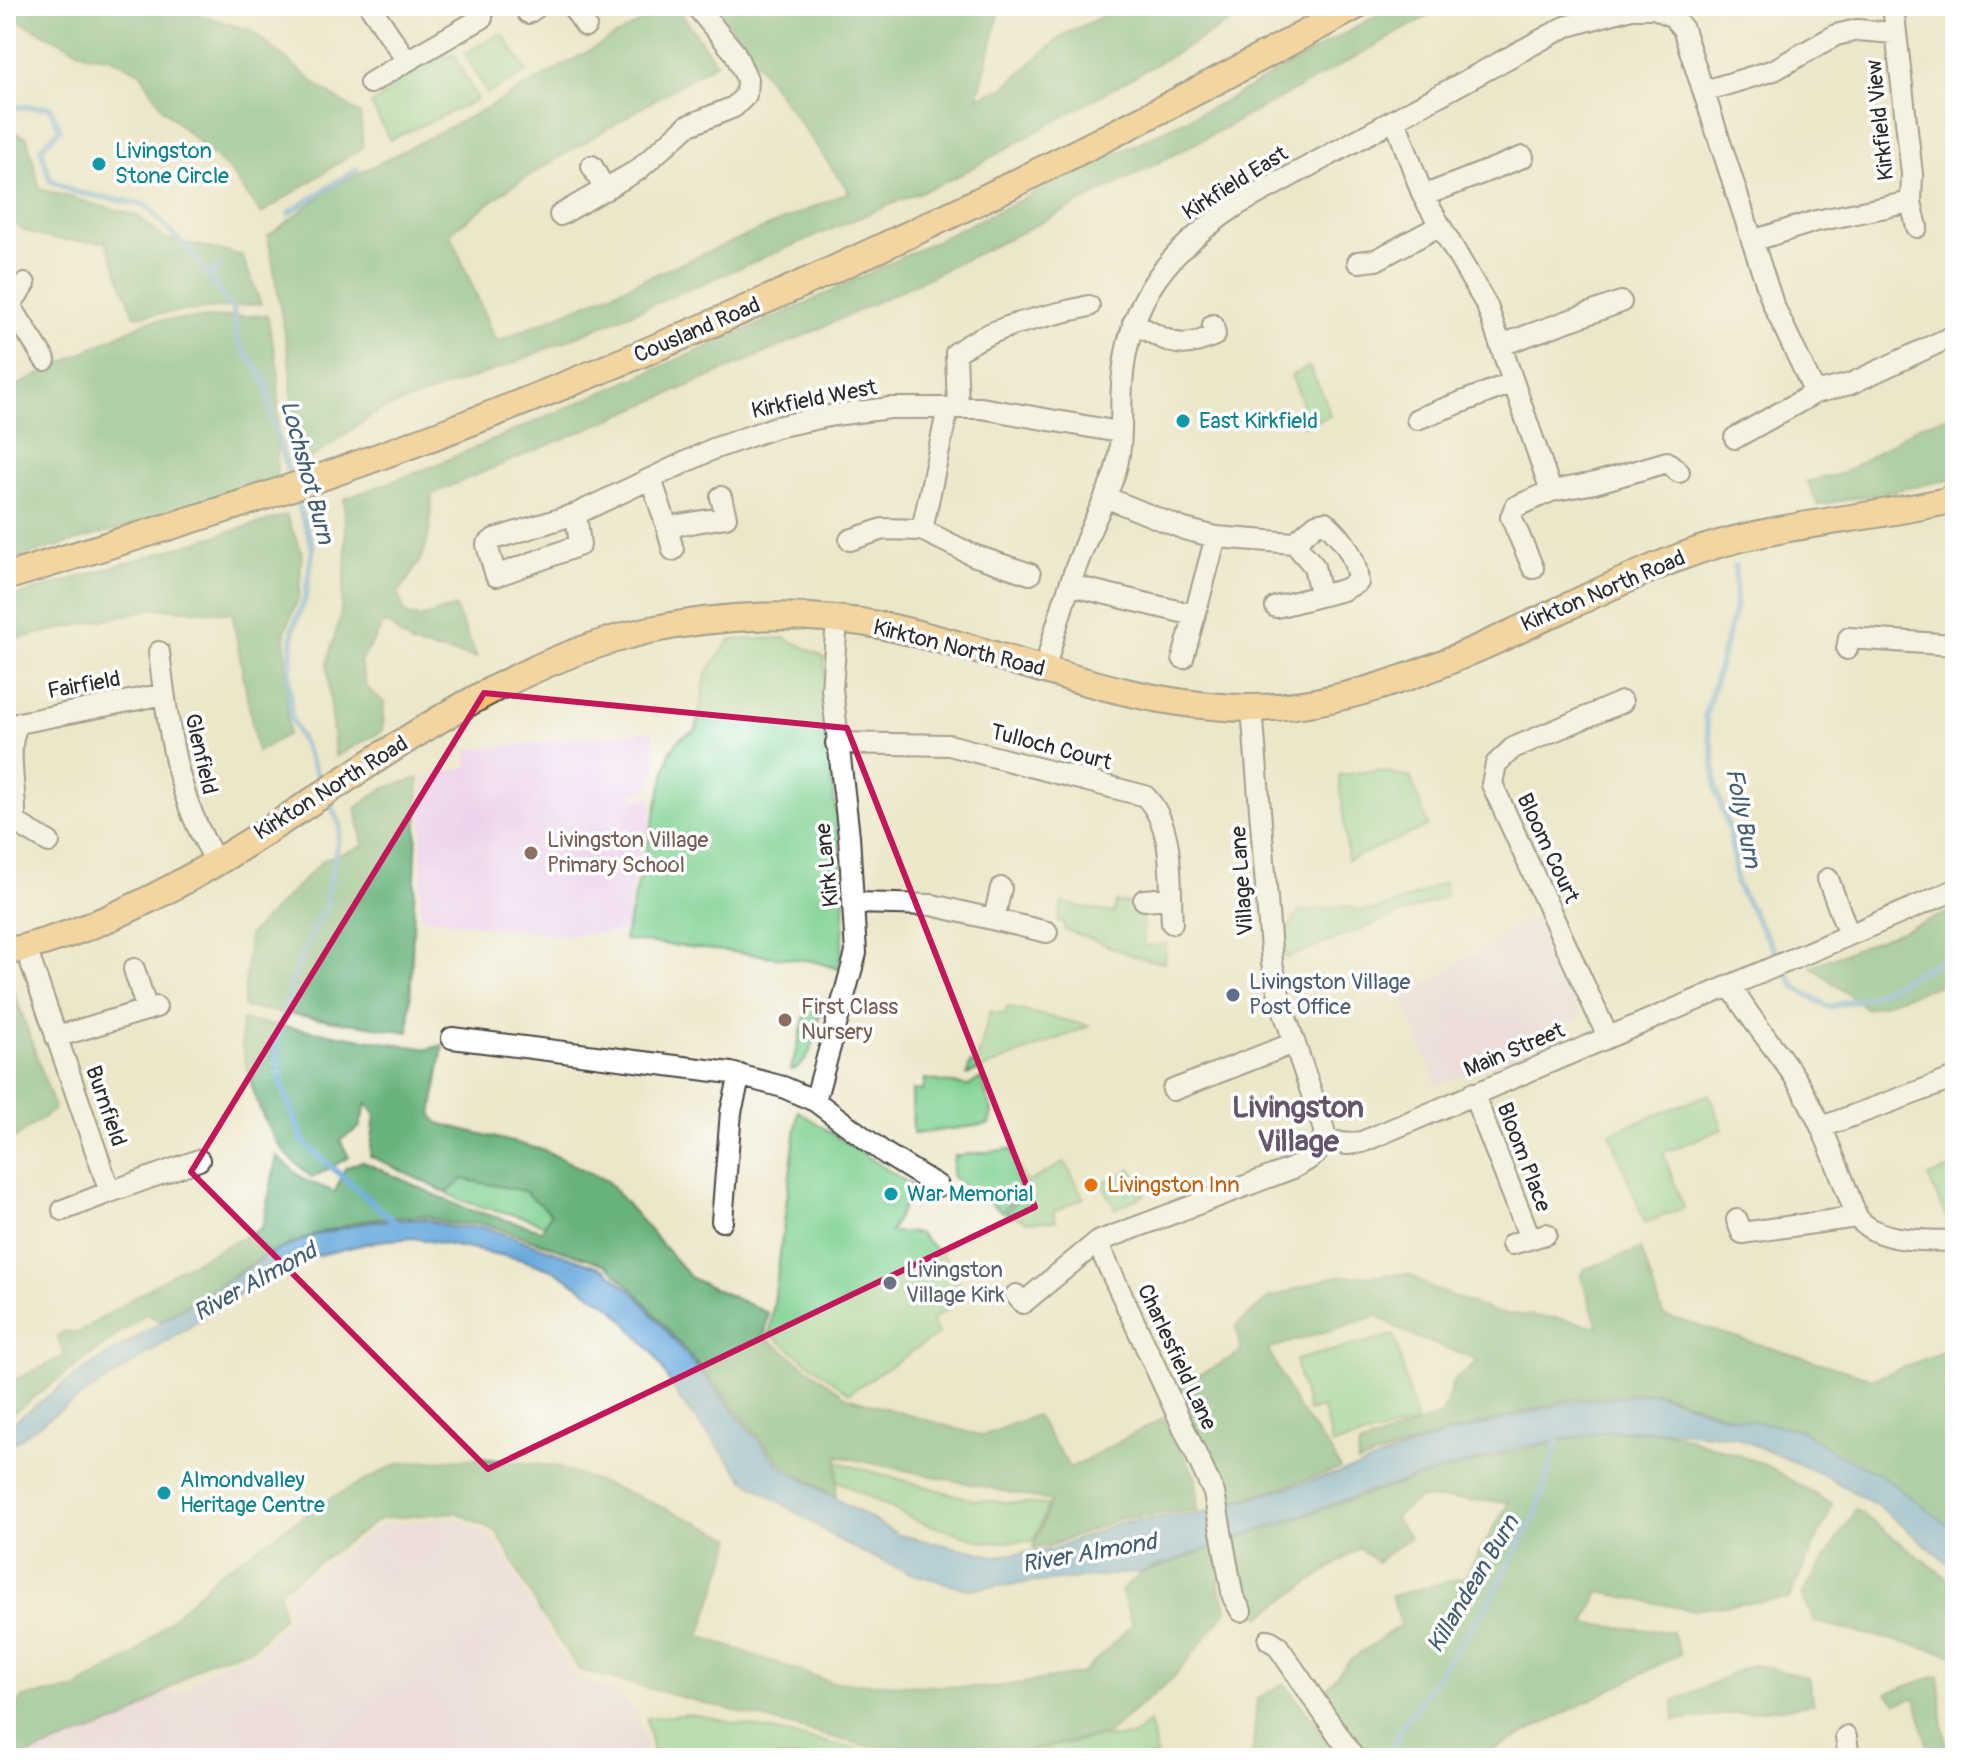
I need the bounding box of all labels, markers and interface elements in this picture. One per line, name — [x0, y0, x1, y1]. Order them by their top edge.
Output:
street label: Kirkfield View — [1860, 58, 1900, 182]
place label: Livingston Stone Circle — [115, 137, 229, 190]
street label: Kirkfield East — [1177, 140, 1293, 226]
marker: Livingston Stone Circle — [90, 155, 108, 173]
street label: Cousland Road — [630, 291, 764, 369]
street label: Kirkfield West — [749, 373, 879, 425]
water label: Lochshot Burn — [274, 397, 340, 548]
place label: East Kirkfield — [1199, 407, 1318, 435]
marker: East Kirkfield — [1174, 412, 1192, 430]
street label: Kirkton North Road — [1517, 544, 1689, 638]
street label: Kirkton North Road — [870, 613, 1048, 683]
street label: Fairfield — [45, 665, 123, 705]
street label: Glenfield — [178, 711, 224, 797]
street label: Tulloch Court — [987, 717, 1115, 777]
street label: Kirkton North Road — [249, 730, 413, 846]
water label: Folly Burn — [1719, 766, 1767, 872]
street label: Bloom Court — [1510, 789, 1586, 908]
street label: Kirk Lane — [809, 821, 845, 908]
street label: Village Lane — [1224, 825, 1260, 937]
place label: Livingston Village Primary School — [547, 826, 708, 879]
marker: Livingston Village Primary School — [522, 844, 540, 862]
place label: Livingston Village Post Office — [1249, 968, 1410, 1021]
marker: Livingston Village Post Office — [1224, 986, 1242, 1004]
place label: First Class Nursery — [801, 993, 898, 1046]
marker: First Class Nursery — [776, 1011, 794, 1029]
street label: Main Street — [1459, 1016, 1569, 1084]
street label: Burnfield — [79, 1062, 133, 1150]
district label: Livingston Village — [1232, 1089, 1364, 1160]
street label: Bloom Place — [1490, 1098, 1558, 1216]
place label: Livingston Inn — [1107, 1171, 1240, 1199]
marker: Livingston Inn — [1082, 1176, 1100, 1194]
place label: War Memorial — [907, 1180, 1034, 1208]
marker: War Memorial — [882, 1185, 900, 1203]
water label: River Almond — [189, 1235, 324, 1328]
place label: Livingston Village Kirk — [906, 1256, 1005, 1309]
marker: Livingston Village Kirk — [881, 1274, 899, 1292]
street label: Charlesfield Lane — [1131, 1280, 1223, 1434]
place label: Almondvalley Heritage Centre — [180, 1466, 325, 1519]
marker: Almondvalley Heritage Centre — [155, 1484, 173, 1502]
water label: Killandean Burn — [1421, 1509, 1526, 1658]
water label: River Almond — [1020, 1526, 1162, 1579]

